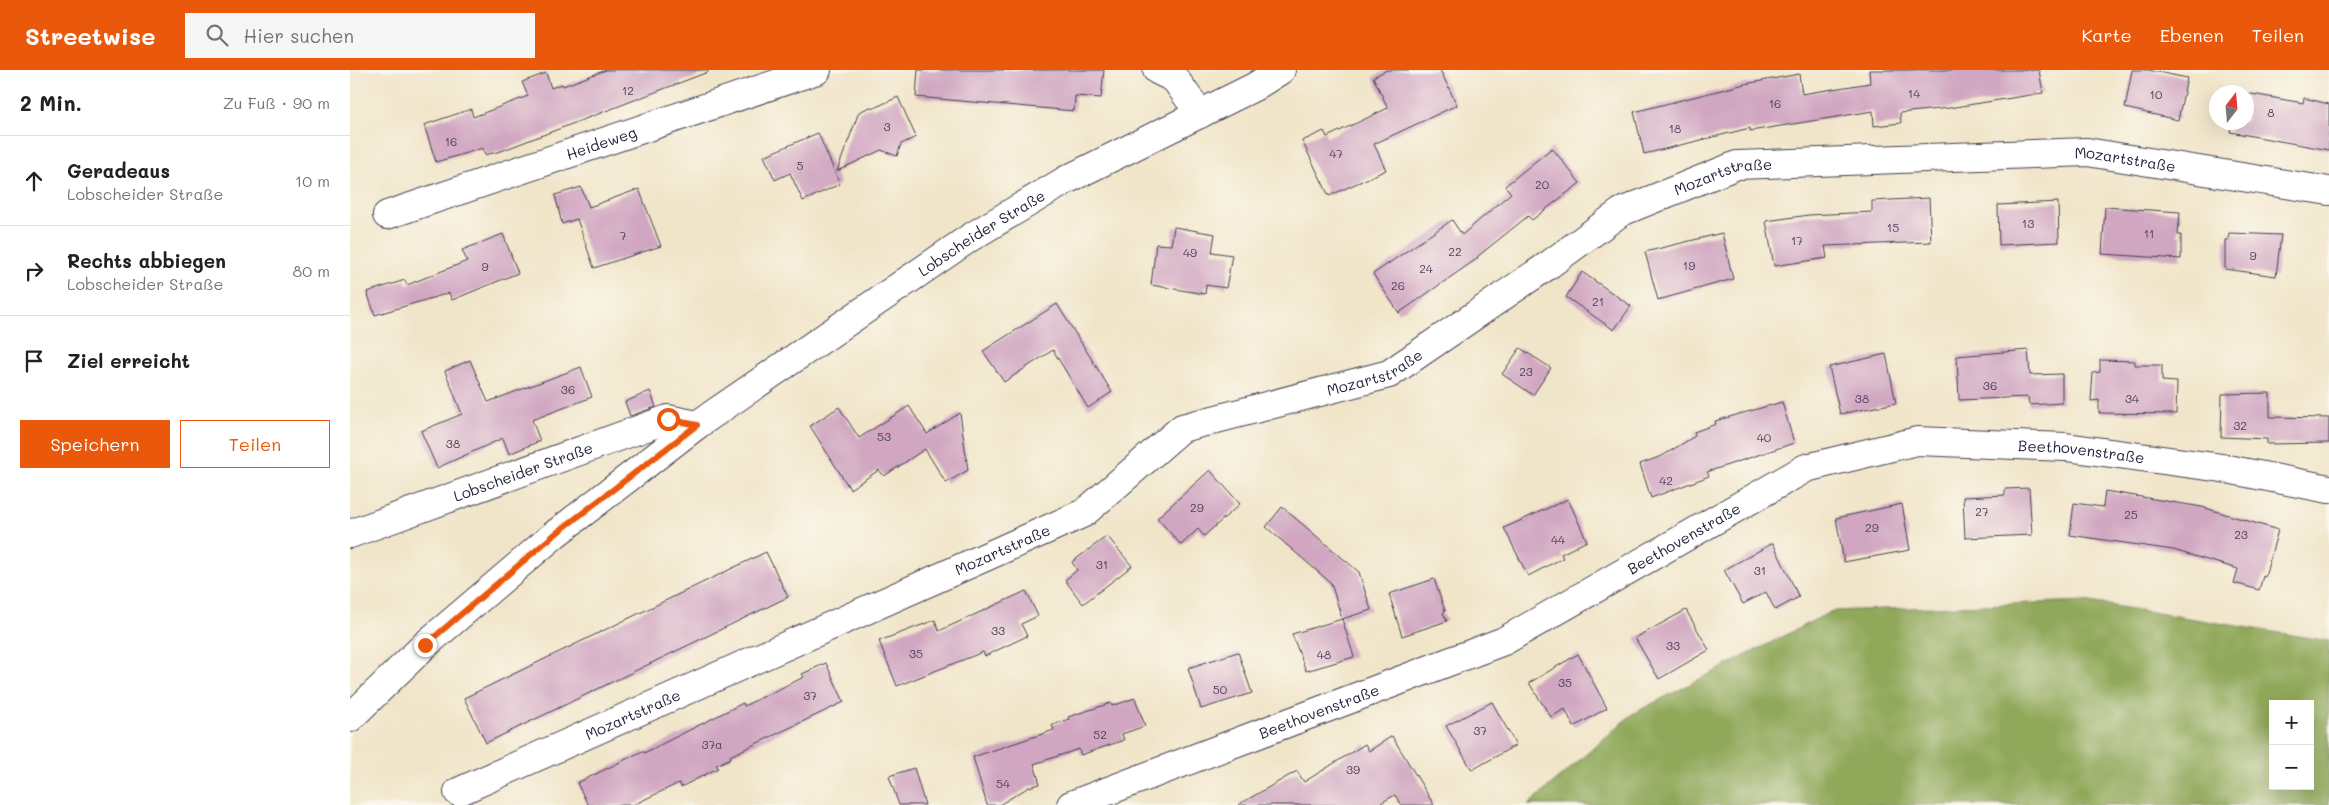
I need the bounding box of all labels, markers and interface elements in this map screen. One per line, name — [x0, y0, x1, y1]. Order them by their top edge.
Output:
search box — [185, 13, 535, 58]
text: Streetwise — [25, 20, 155, 51]
icon: search — [203, 21, 231, 49]
text: Hier suchen — [243, 23, 354, 48]
text: Karte — [2081, 23, 2132, 47]
text: Ebenen — [2160, 23, 2224, 47]
text: Teilen — [2252, 23, 2304, 47]
house number: 12 — [622, 82, 634, 98]
house number: 14 — [1908, 85, 1920, 101]
north arrow — [2209, 85, 2254, 130]
house number: 10 — [2150, 86, 2163, 102]
text: 2 Min. — [20, 89, 82, 116]
text: Zu Fuß · 90 m — [223, 92, 330, 113]
house number: 16 — [1769, 95, 1781, 111]
house number: 8 — [2267, 104, 2275, 120]
house number: 3 — [883, 118, 891, 134]
house number: 18 — [1669, 120, 1681, 136]
street label: Heideweg — [563, 122, 639, 164]
house number: 16 — [445, 133, 457, 149]
street label: Mozartstraße — [2074, 142, 2177, 176]
house number: 47 — [1329, 145, 1343, 161]
street label: Mozartstraße — [1671, 154, 1772, 200]
house number: 5 — [797, 157, 804, 173]
text: Geradeaus — [67, 158, 170, 183]
icon: ahead — [20, 167, 48, 195]
text: 10 m — [295, 170, 330, 191]
house number: 20 — [1535, 176, 1550, 192]
text: Lobscheider Straße — [67, 183, 223, 204]
street label: Lobscheider Straße — [914, 185, 1049, 280]
house number: 13 — [2022, 215, 2034, 231]
house number: 15 — [1887, 219, 1899, 235]
house number: 11 — [2144, 225, 2154, 241]
house number: 7 — [620, 227, 627, 243]
house number: 17 — [1791, 232, 1803, 248]
house number: 22 — [1448, 243, 1462, 259]
house number: 49 — [1183, 244, 1197, 260]
house number: 9 — [2249, 247, 2257, 263]
text: Rechts abbiegen — [67, 248, 226, 273]
icon: right — [20, 257, 48, 285]
house number: 19 — [1683, 257, 1695, 273]
house number: 9 — [481, 258, 489, 274]
text: 80 m — [293, 260, 330, 281]
house number: 24 — [1419, 260, 1433, 276]
text: Lobscheider Straße — [67, 273, 223, 294]
house number: 26 — [1391, 277, 1405, 293]
house number: 21 — [1592, 293, 1604, 309]
street label: Mozartstraße — [1324, 344, 1426, 400]
icon: arrive — [20, 347, 48, 375]
text: Ziel erreicht — [67, 348, 190, 373]
house number: 23 — [1519, 363, 1533, 379]
house number: 36 — [1983, 377, 1997, 393]
house number: 36 — [561, 381, 575, 397]
house number: 38 — [1855, 390, 1869, 406]
house number: 34 — [2125, 390, 2139, 406]
route start — [657, 408, 680, 431]
house number: 32 — [2233, 417, 2247, 433]
button: Speichern — [20, 420, 170, 468]
button: Teilen — [180, 420, 330, 468]
house number: 53 — [877, 428, 891, 444]
house number: 40 — [1757, 429, 1772, 445]
house number: 38 — [446, 435, 460, 451]
street label: Beethovenstraße — [2018, 435, 2146, 467]
street label: Lobscheider Straße — [451, 437, 595, 506]
house number: 42 — [1659, 472, 1673, 488]
street label: Beethovenstraße — [1624, 498, 1744, 578]
house number: 29 — [1190, 499, 1204, 515]
house number: 27 — [1975, 503, 1989, 519]
house number: 25 — [2124, 506, 2138, 522]
street label: Mozartstraße — [952, 519, 1053, 579]
house number: 29 — [1865, 519, 1879, 535]
house number: 23 — [2234, 526, 2248, 542]
house number: 44 — [1551, 531, 1565, 547]
house number: 31 — [1096, 556, 1108, 572]
house number: 31 — [1754, 562, 1766, 578]
house number: 33 — [991, 622, 1005, 638]
route end — [414, 634, 437, 657]
house number: 33 — [1666, 637, 1680, 653]
house number: 35 — [909, 645, 923, 661]
house number: 48 — [1317, 646, 1331, 662]
house number: 35 — [1558, 674, 1572, 690]
street label: Beethovenstraße — [1256, 679, 1382, 743]
house number: 50 — [1213, 681, 1228, 697]
street label: Mozartstraße — [582, 684, 683, 744]
house number: 37 — [803, 687, 817, 703]
map controls — [2269, 700, 2314, 790]
button: + — [2269, 700, 2314, 745]
house number: 37 — [1473, 722, 1487, 738]
house number: 52 — [1093, 726, 1107, 742]
house number: 37a — [701, 736, 723, 752]
button: − — [2269, 745, 2314, 790]
house number: 39 — [1346, 761, 1360, 777]
house number: 54 — [996, 775, 1010, 791]

